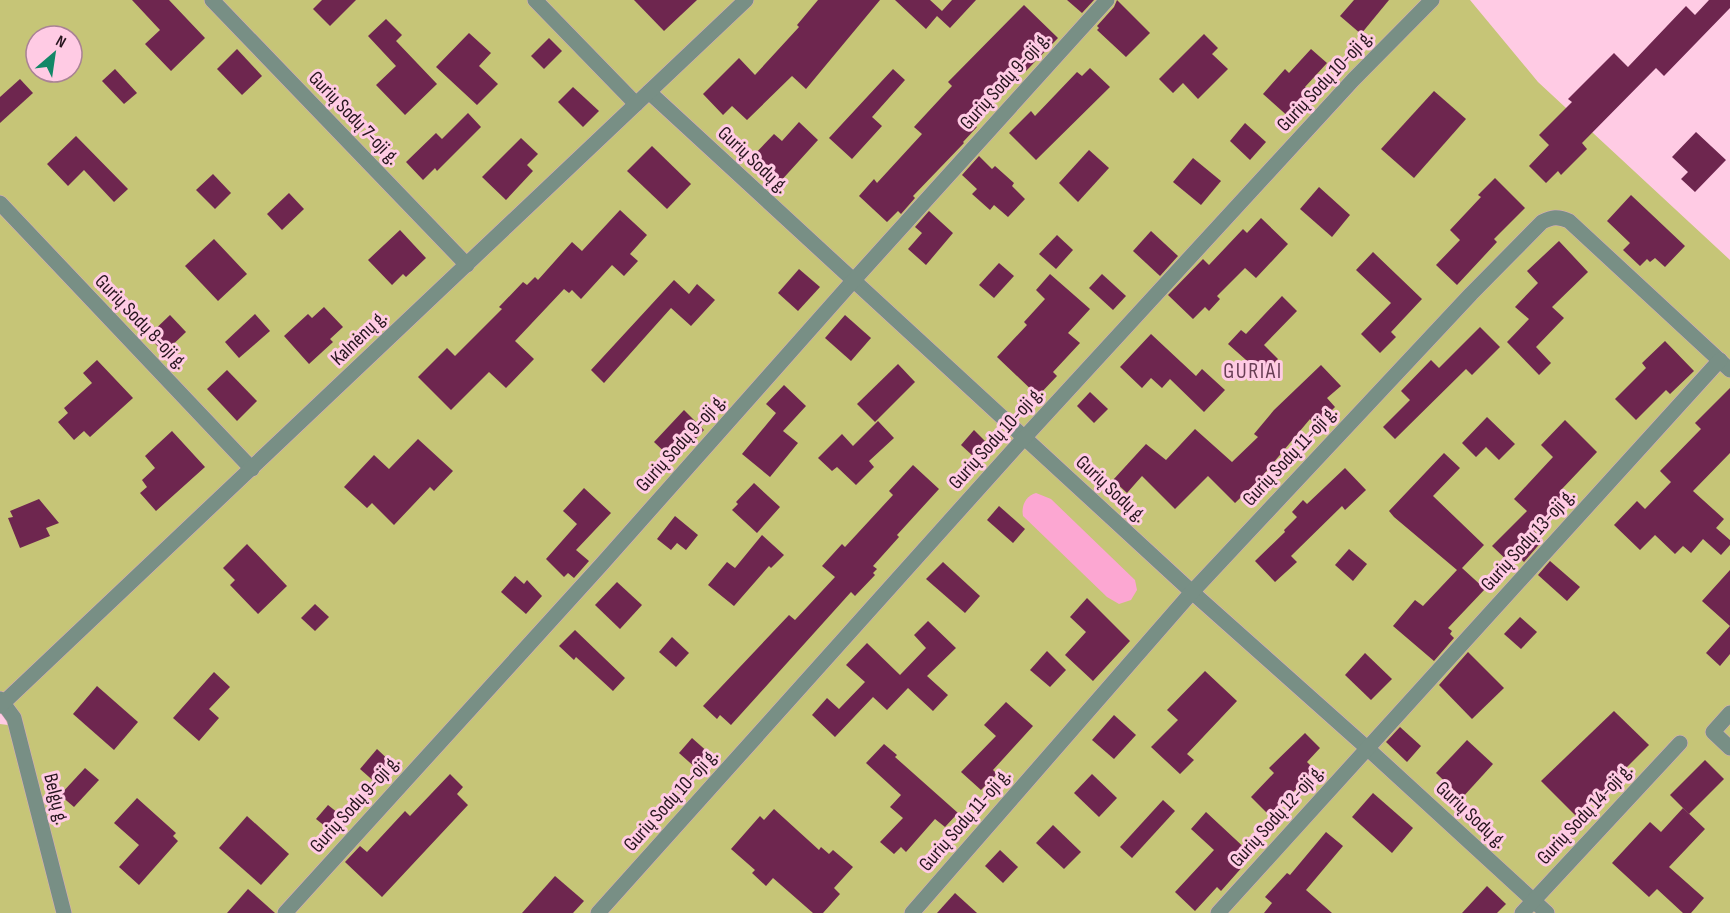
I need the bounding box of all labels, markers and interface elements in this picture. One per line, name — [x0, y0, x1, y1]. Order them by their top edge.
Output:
north arrow — [24, 24, 84, 84]
street label: Gurių Sodų 10-oji g. — [1272, 25, 1378, 137]
street label: Gurių Sodų 9-oji g. — [955, 27, 1055, 135]
text: N — [52, 32, 69, 53]
street label: Gurių Sodų 7-oji g. — [303, 66, 405, 170]
street label: Gurių Sodų g. — [713, 121, 793, 199]
street label: Gurių Sodų 8-oji g. — [90, 270, 192, 374]
street label: Kalnėnų g. — [326, 305, 392, 371]
district label: GURIAI — [1223, 358, 1283, 385]
street label: Gurių Sodų 10-oji g. — [944, 382, 1048, 494]
street label: Gurių Sodų 9-oji g. — [631, 389, 731, 497]
street label: Gurių Sodų 11-oji g. — [1238, 401, 1342, 511]
street label: Gurių Sodų g. — [1071, 450, 1151, 528]
street label: Gurių Sodų 13-oji g. — [1476, 484, 1580, 596]
street label: Gurių Sodų 10-oji g. — [619, 744, 723, 856]
street label: Gurių Sodų 9-oji g. — [305, 750, 405, 858]
street label: Gurių Sodų 14-oji g. — [1532, 759, 1638, 869]
street label: Gurių Sodų 12-oji g. — [1225, 760, 1329, 872]
street label: Gurių Sodų 11-oji g. — [914, 764, 1016, 876]
street label: Belgų g. — [38, 771, 74, 827]
street label: Gurių Sodų g. — [1431, 776, 1511, 854]

